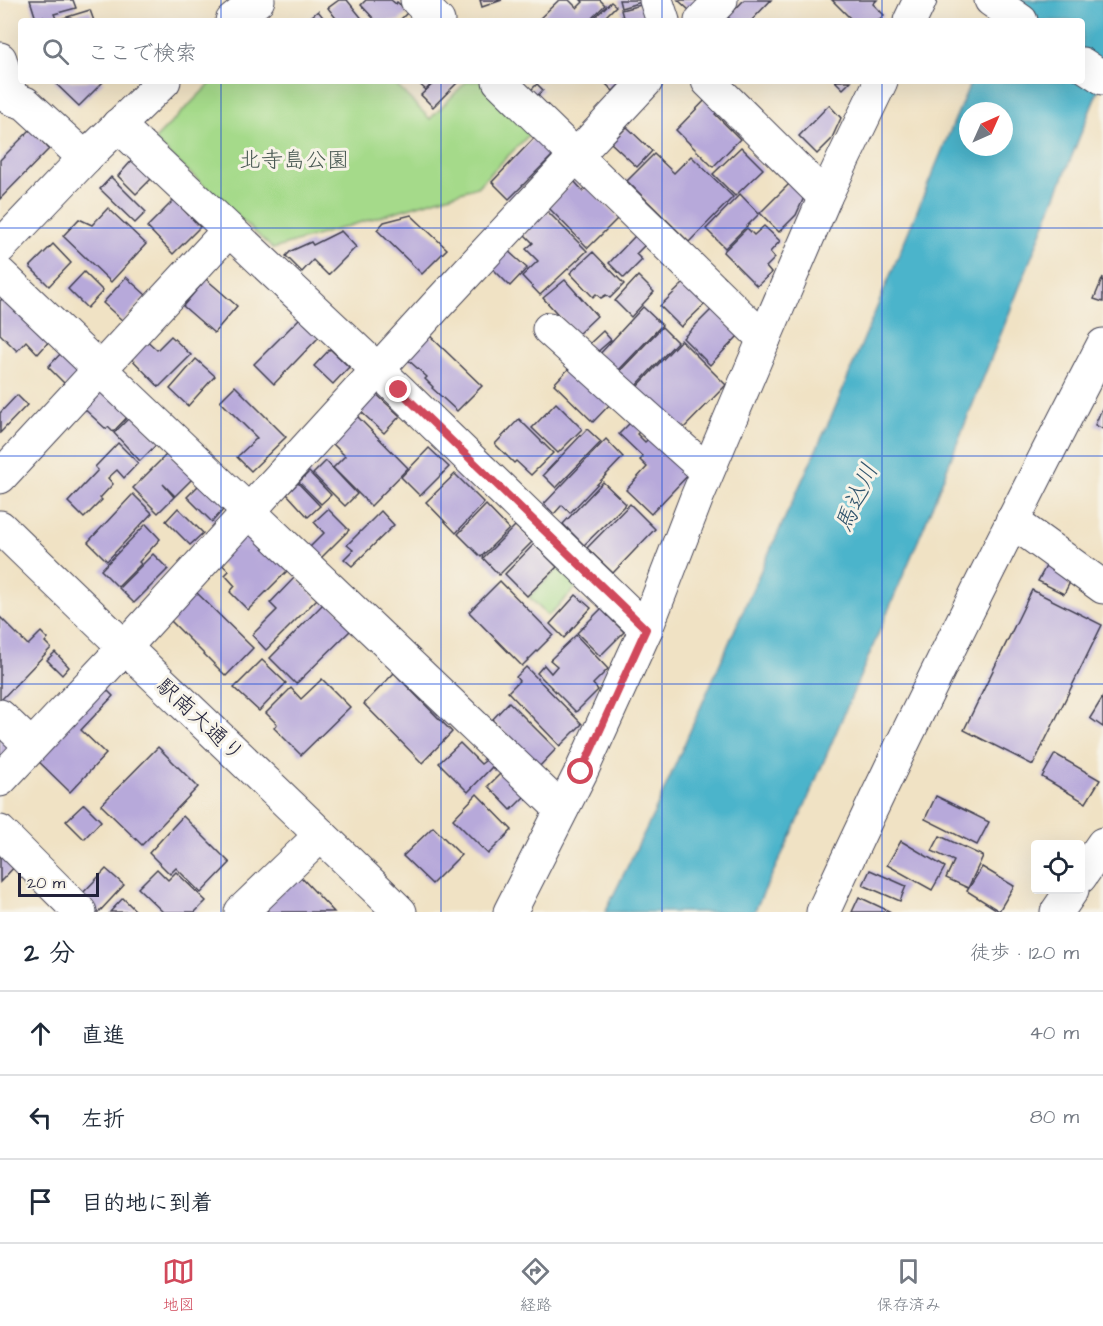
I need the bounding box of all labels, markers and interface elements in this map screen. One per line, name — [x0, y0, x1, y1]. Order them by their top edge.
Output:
search box — [18, 18, 1085, 84]
icon: search — [39, 35, 72, 68]
text: ここで検索 — [87, 38, 197, 69]
north arrow — [959, 102, 1013, 156]
park label: 北寺島公園 — [239, 145, 349, 176]
route end — [385, 376, 411, 402]
water label: 馬込川 — [827, 458, 887, 538]
street label: 駅南大通り — [149, 671, 251, 769]
route start — [567, 758, 593, 784]
map controls — [1031, 840, 1085, 894]
button: locate — [1031, 840, 1085, 894]
scale bar — [18, 870, 99, 898]
text: 20 m — [27, 872, 65, 894]
text: 2 分 — [24, 935, 75, 971]
text: 徒歩 · 120 m — [970, 939, 1079, 967]
icon: ahead — [24, 1017, 57, 1050]
text: 40 m — [1029, 1019, 1079, 1047]
text: 直進 — [81, 1020, 125, 1051]
icon: left — [24, 1101, 57, 1134]
text: 80 m — [1030, 1103, 1079, 1131]
text: 左折 — [81, 1104, 125, 1135]
icon: arrive — [24, 1185, 57, 1218]
text: 目的地に到着 — [81, 1188, 213, 1219]
tab: 地図 — [162, 1255, 195, 1316]
tab: 経路 — [519, 1255, 552, 1316]
tab: 保存済み — [877, 1255, 941, 1316]

